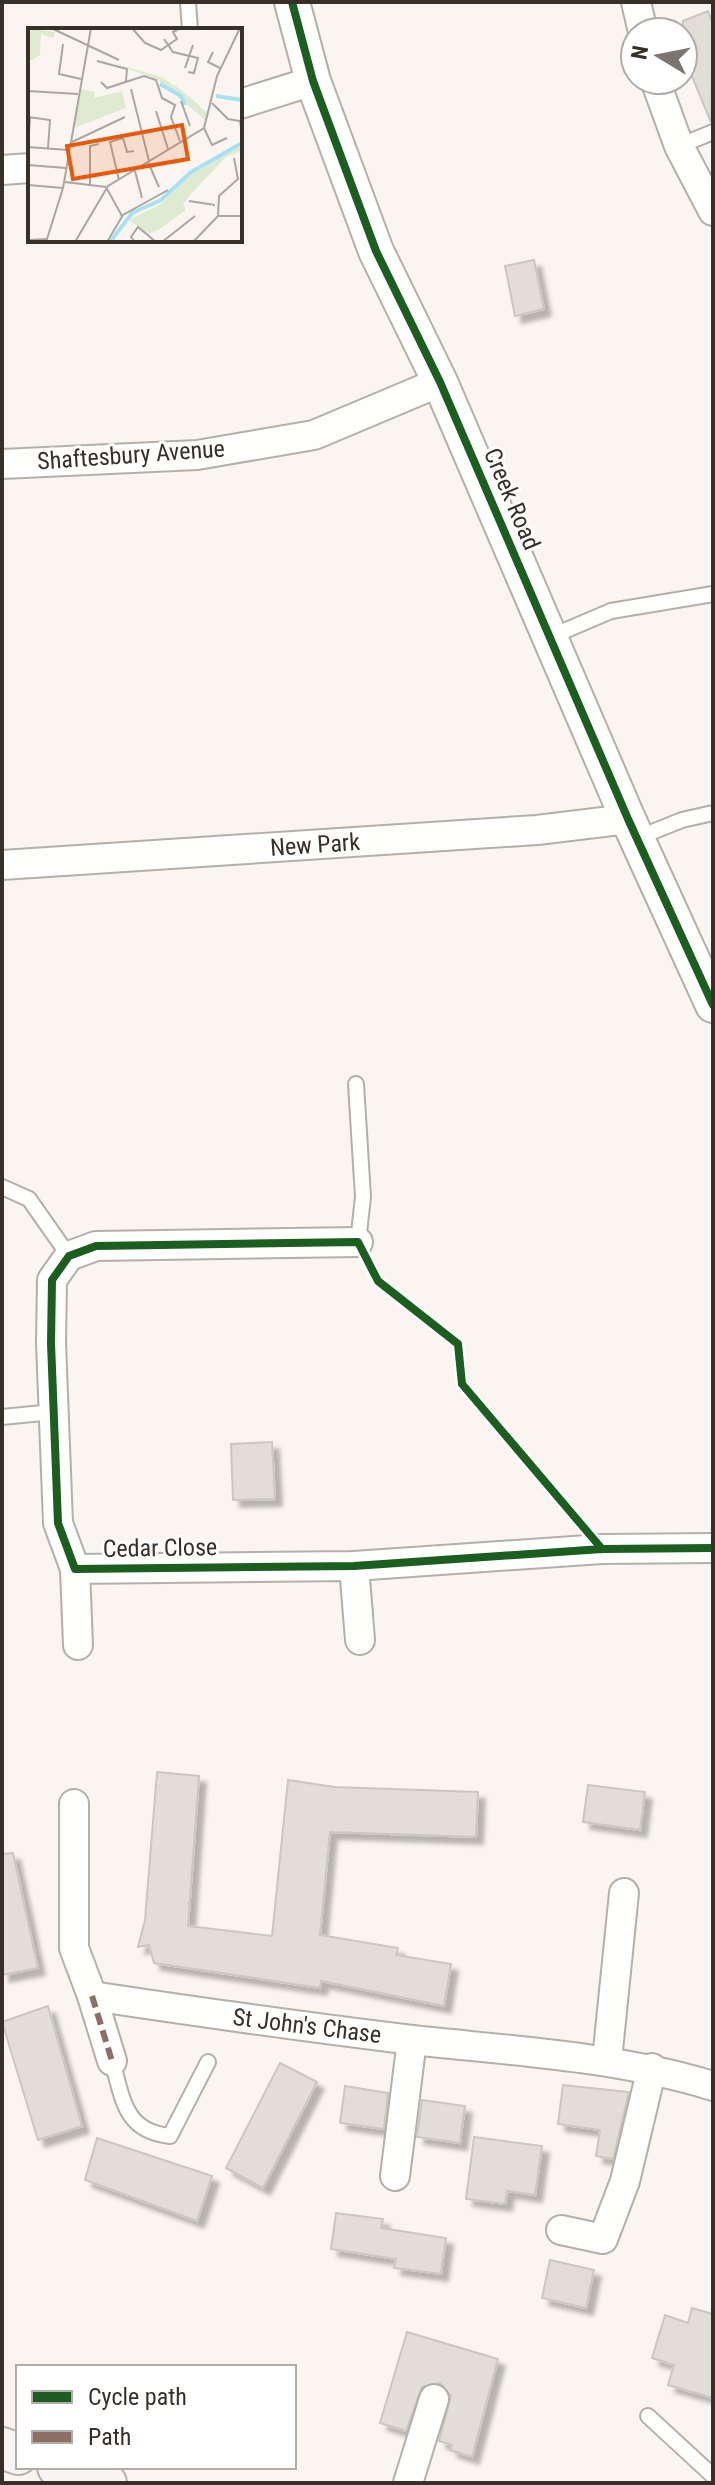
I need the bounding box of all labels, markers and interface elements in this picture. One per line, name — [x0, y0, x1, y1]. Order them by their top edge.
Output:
north arrow — [619, 16, 699, 96]
inset map — [28, 28, 242, 242]
text: N — [626, 44, 653, 61]
street label: Shaftesbury Avenue — [36, 434, 226, 476]
street label: Creek Road — [478, 444, 546, 554]
street label: New Park — [269, 828, 361, 862]
street label: Cedar Close — [103, 1533, 217, 1563]
street label: St John's Chase — [231, 2003, 383, 2049]
legend — [16, 2365, 296, 2469]
text: Cycle path — [88, 2383, 187, 2411]
text: Path — [88, 2423, 131, 2451]

